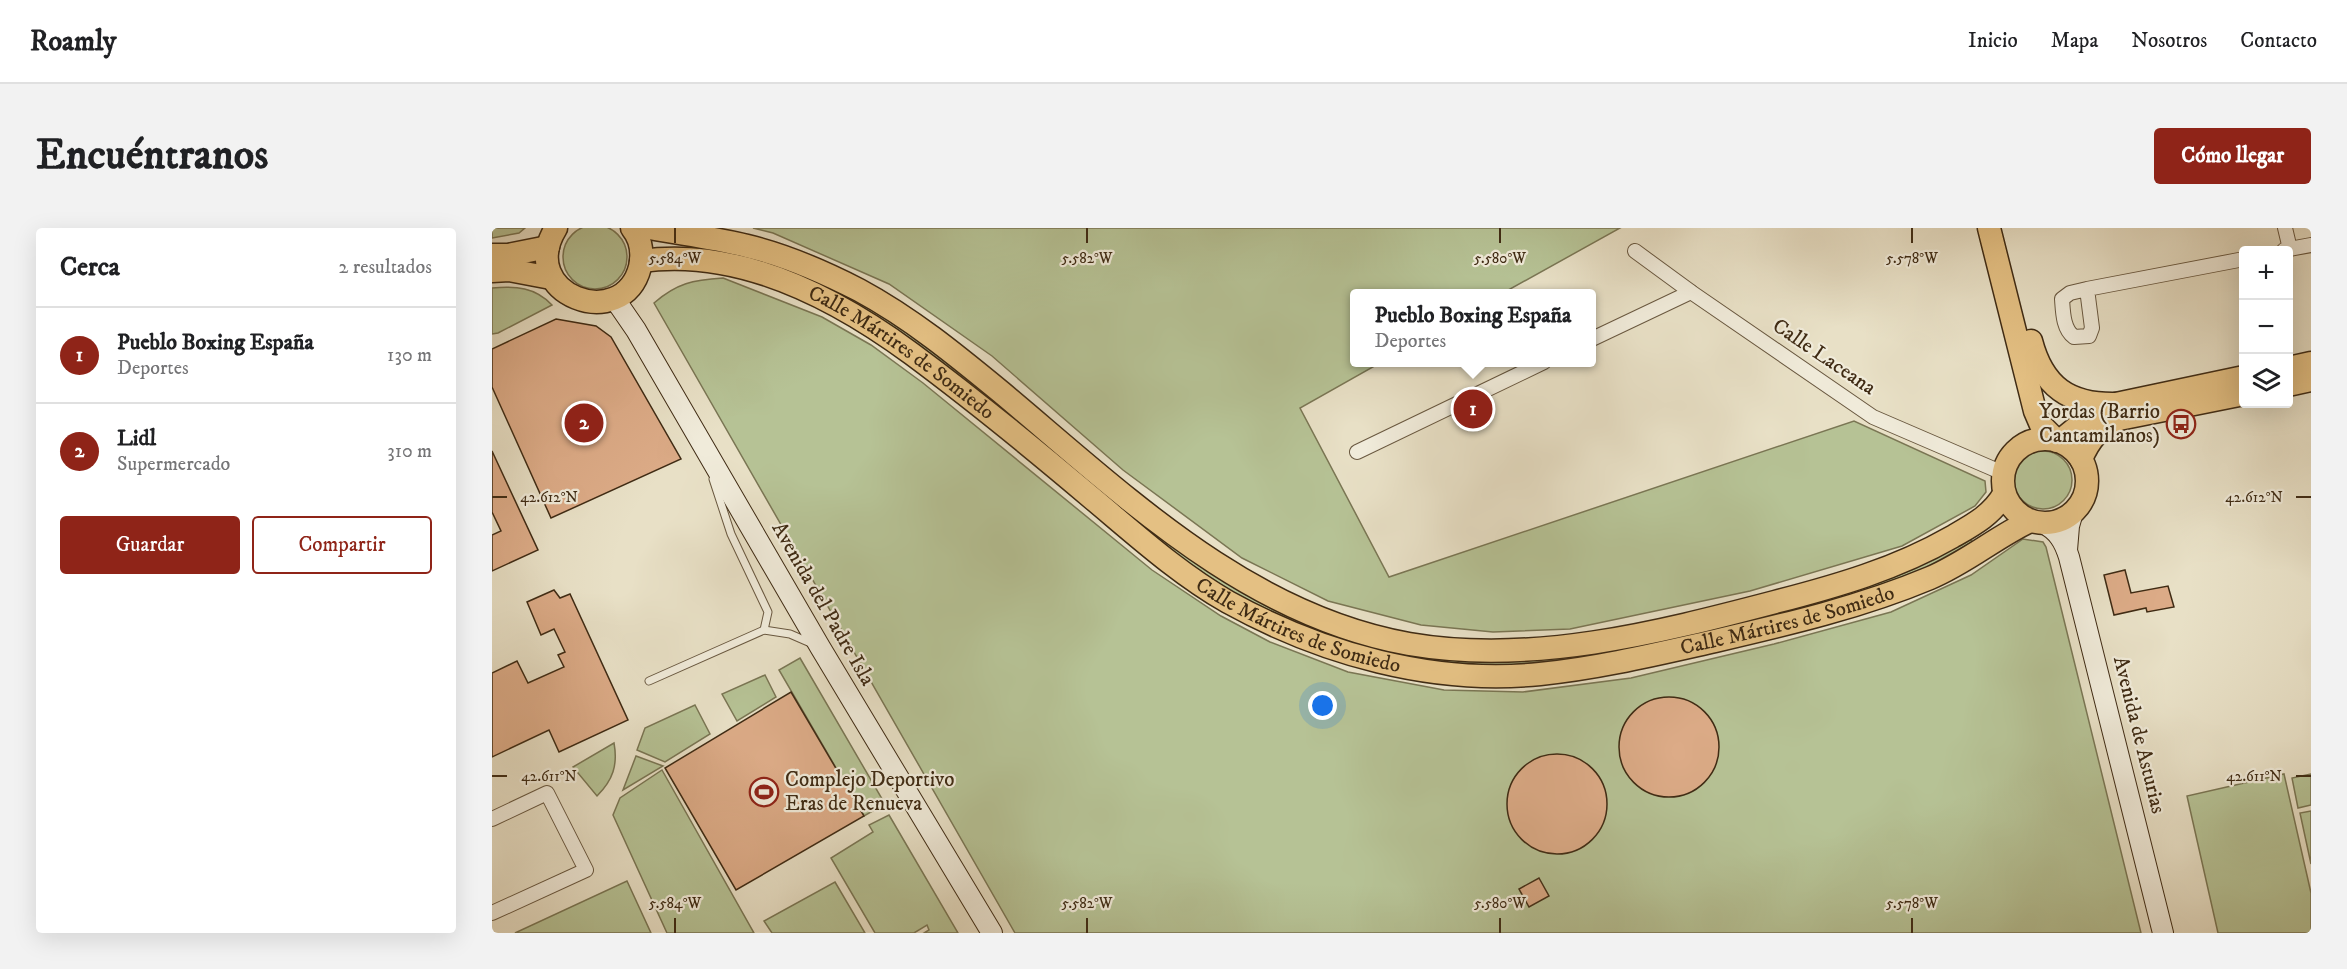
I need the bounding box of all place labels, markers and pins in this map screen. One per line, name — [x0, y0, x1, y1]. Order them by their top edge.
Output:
pin: 1 — [1454, 386, 1492, 432]
place label: Yordas (Barrio Cantamilanos) — [2039, 399, 2160, 449]
pin: 2 — [564, 400, 604, 446]
bus stop icon: Yordas (Barrio Cantamilanos) — [2165, 408, 2197, 440]
place label: Complejo Deportivo Eras de Renueva — [785, 767, 954, 817]
sports icon: Complejo Deportivo Eras de Renueva — [748, 776, 780, 808]

